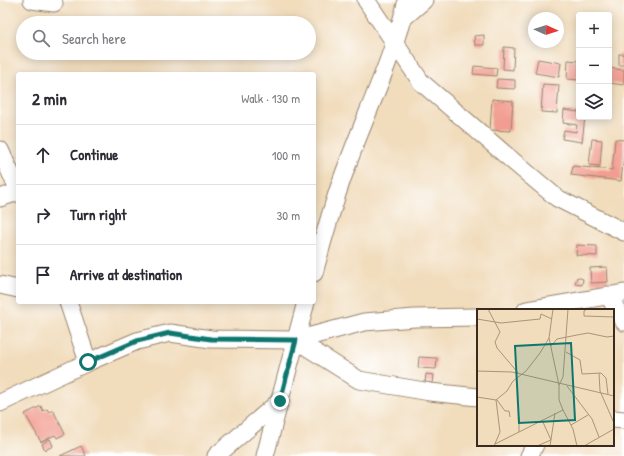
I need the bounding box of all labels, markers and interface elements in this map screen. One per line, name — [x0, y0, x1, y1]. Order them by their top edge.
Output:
north arrow — [528, 12, 564, 48]
map controls — [576, 12, 612, 120]
button: + — [576, 12, 612, 48]
search box — [16, 16, 316, 60]
icon: search — [30, 27, 52, 49]
text: Search here — [62, 28, 126, 49]
button: − — [576, 48, 612, 84]
button: layers — [576, 84, 612, 120]
text: 2 min — [32, 87, 67, 110]
text: Walk · 130 m — [241, 89, 300, 107]
icon: ahead — [32, 144, 54, 166]
text: Continue — [70, 144, 118, 165]
text: 100 m — [272, 146, 300, 164]
icon: right — [32, 204, 54, 226]
text: Turn right — [70, 204, 126, 225]
text: 30 m — [277, 206, 300, 224]
icon: arrive — [32, 264, 54, 286]
text: Arrive at destination — [70, 264, 182, 285]
inset map — [477, 309, 614, 446]
route start — [79, 353, 97, 371]
route end — [271, 392, 289, 410]

